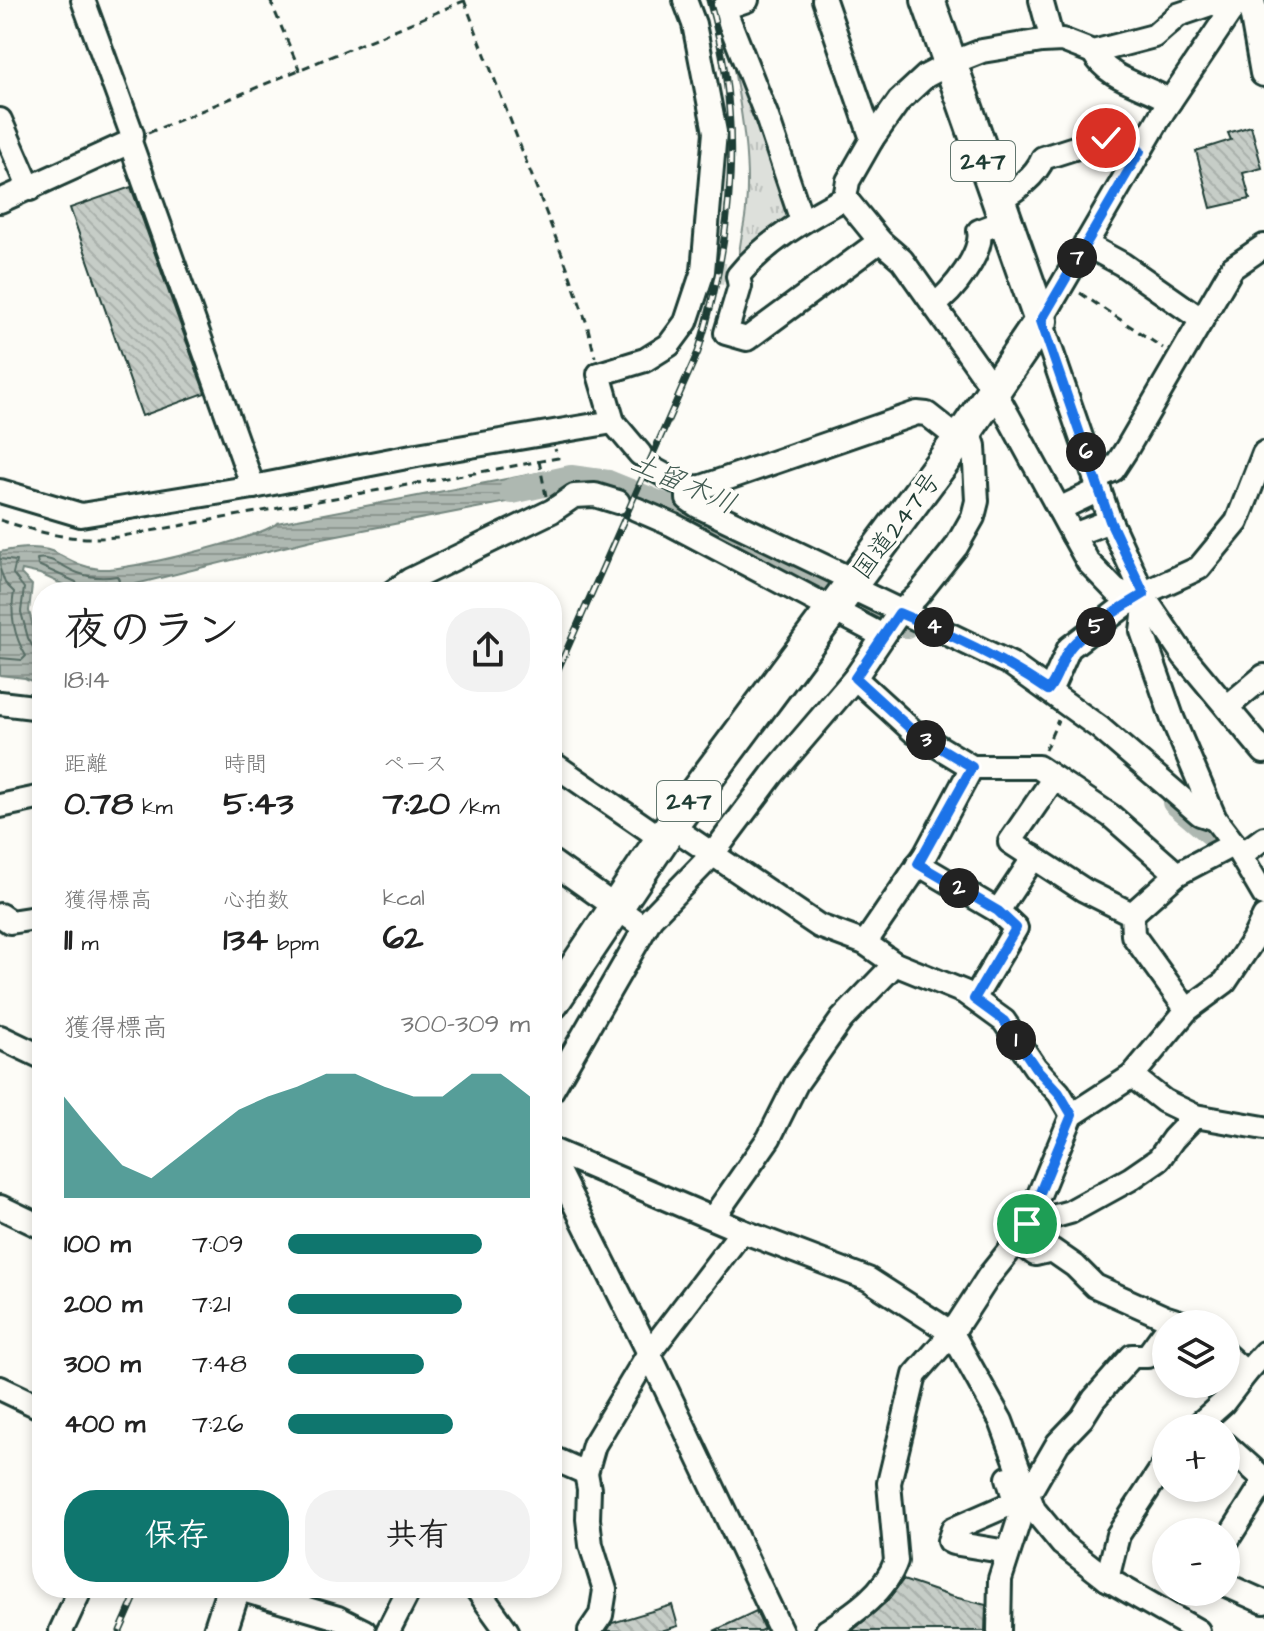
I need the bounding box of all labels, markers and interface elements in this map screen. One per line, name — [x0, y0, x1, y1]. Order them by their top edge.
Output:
pin — [1072, 104, 1140, 172]
icon: check — [1084, 116, 1128, 160]
road number: 247 — [951, 141, 1015, 181]
pin: 7 — [1057, 238, 1097, 278]
text: 7 — [1070, 242, 1084, 273]
pin: 6 — [1066, 432, 1106, 472]
text: 6 — [1079, 436, 1093, 467]
water label: 土留木川 — [624, 443, 742, 524]
street label: 国道247号 — [844, 464, 949, 587]
text: 夜のラン — [64, 601, 240, 662]
pin: 4 — [914, 607, 954, 647]
pin: 5 — [1076, 607, 1116, 647]
button: share — [446, 608, 530, 692]
text: 4 — [927, 611, 941, 642]
text: 5 — [1088, 611, 1104, 642]
text: 18:14 — [64, 662, 110, 698]
pin: 3 — [906, 720, 946, 760]
text: 3 — [920, 724, 932, 755]
text: 距離 — [64, 749, 108, 780]
text: 時間 — [223, 749, 267, 780]
text: ペース — [383, 749, 447, 780]
text: 0.78 — [64, 780, 133, 828]
text: 5:43 — [223, 780, 294, 828]
text: 7:20 — [383, 780, 450, 828]
road number: 247 — [657, 781, 721, 821]
text: km — [133, 792, 173, 823]
text: /km — [450, 792, 500, 823]
pin: 2 — [939, 868, 979, 908]
text: 2 — [953, 872, 965, 903]
text: kcal — [383, 883, 425, 914]
text: 獲得標高 — [64, 885, 152, 916]
text: 心拍数 — [223, 885, 289, 916]
text: 62 — [383, 914, 423, 962]
text: 11 — [64, 916, 73, 964]
text: 134 — [223, 916, 268, 964]
text: m — [73, 928, 99, 959]
text: bpm — [268, 928, 319, 959]
text: 300–309 m — [401, 1006, 530, 1042]
text: 獲得標高 — [64, 1010, 168, 1046]
pin: 1 — [996, 1020, 1036, 1060]
text: 1 — [1015, 1024, 1017, 1055]
pin — [993, 1190, 1061, 1258]
icon: arrive — [1005, 1202, 1049, 1246]
text: 100 m — [64, 1226, 131, 1262]
text: 7:09 — [192, 1226, 244, 1262]
text: 200 m — [64, 1286, 142, 1322]
text: 7:21 — [192, 1286, 231, 1322]
map controls — [1152, 1310, 1240, 1606]
button: layers — [1152, 1310, 1240, 1398]
text: 300 m — [64, 1346, 141, 1382]
text: 7:48 — [192, 1346, 247, 1382]
text: 400 m — [64, 1406, 145, 1442]
text: 7:26 — [192, 1406, 244, 1442]
button: + — [1152, 1414, 1240, 1502]
button: 保存 — [64, 1490, 289, 1582]
button: 共有 — [305, 1490, 530, 1582]
button: − — [1152, 1518, 1240, 1606]

